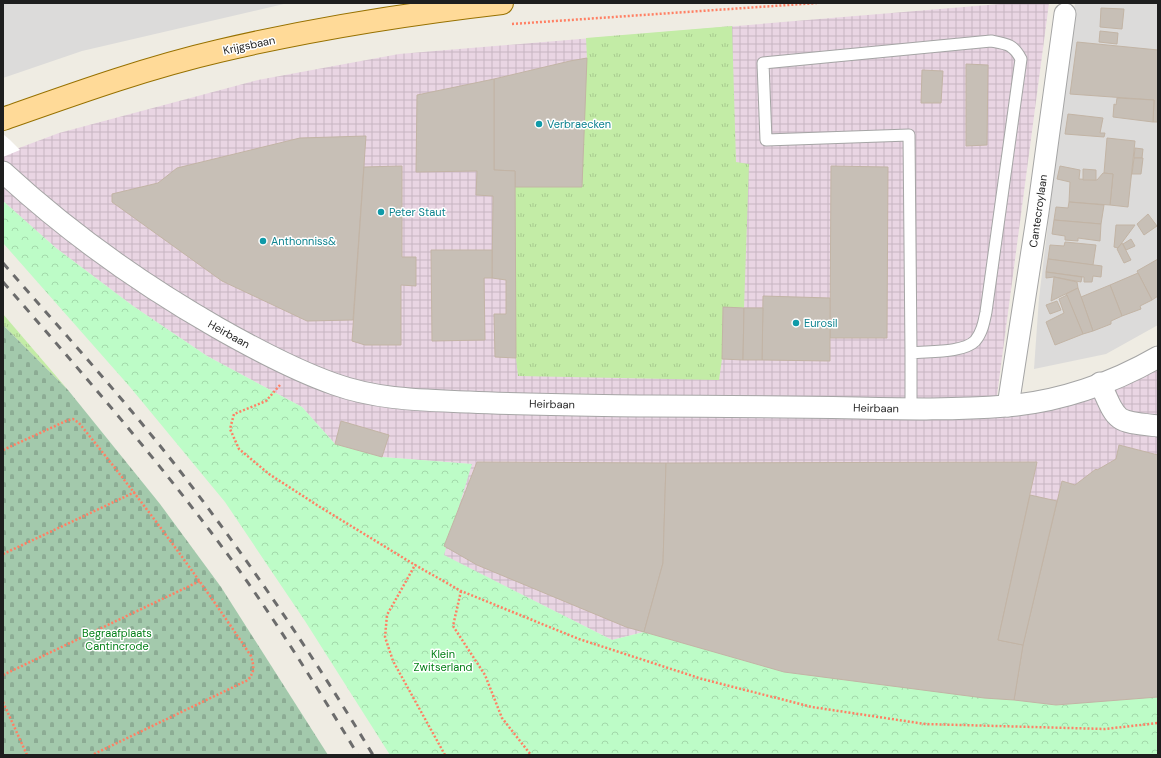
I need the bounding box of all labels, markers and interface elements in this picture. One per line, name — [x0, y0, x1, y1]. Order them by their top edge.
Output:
street label: Krijgsbaan — [222, 33, 276, 57]
place label: Verbraecken — [547, 117, 611, 131]
marker: Verbraecken — [534, 119, 544, 129]
street label: Cantecroylaan — [1026, 174, 1050, 248]
place label: Peter Staut — [389, 205, 446, 219]
marker: Peter Staut — [376, 207, 386, 217]
place label: Anthonniss& — [271, 234, 336, 248]
marker: Anthonniss& — [258, 236, 268, 246]
place label: Eurosil — [804, 316, 838, 330]
street label: Heirbaan — [206, 317, 252, 351]
marker: Eurosil — [791, 318, 801, 328]
street label: Heirbaan — [529, 397, 575, 411]
street label: Heirbaan — [853, 401, 899, 415]
park label: Begraafplaats Cantincrode — [82, 626, 152, 653]
park label: Klein Zwitserland — [414, 647, 472, 674]

